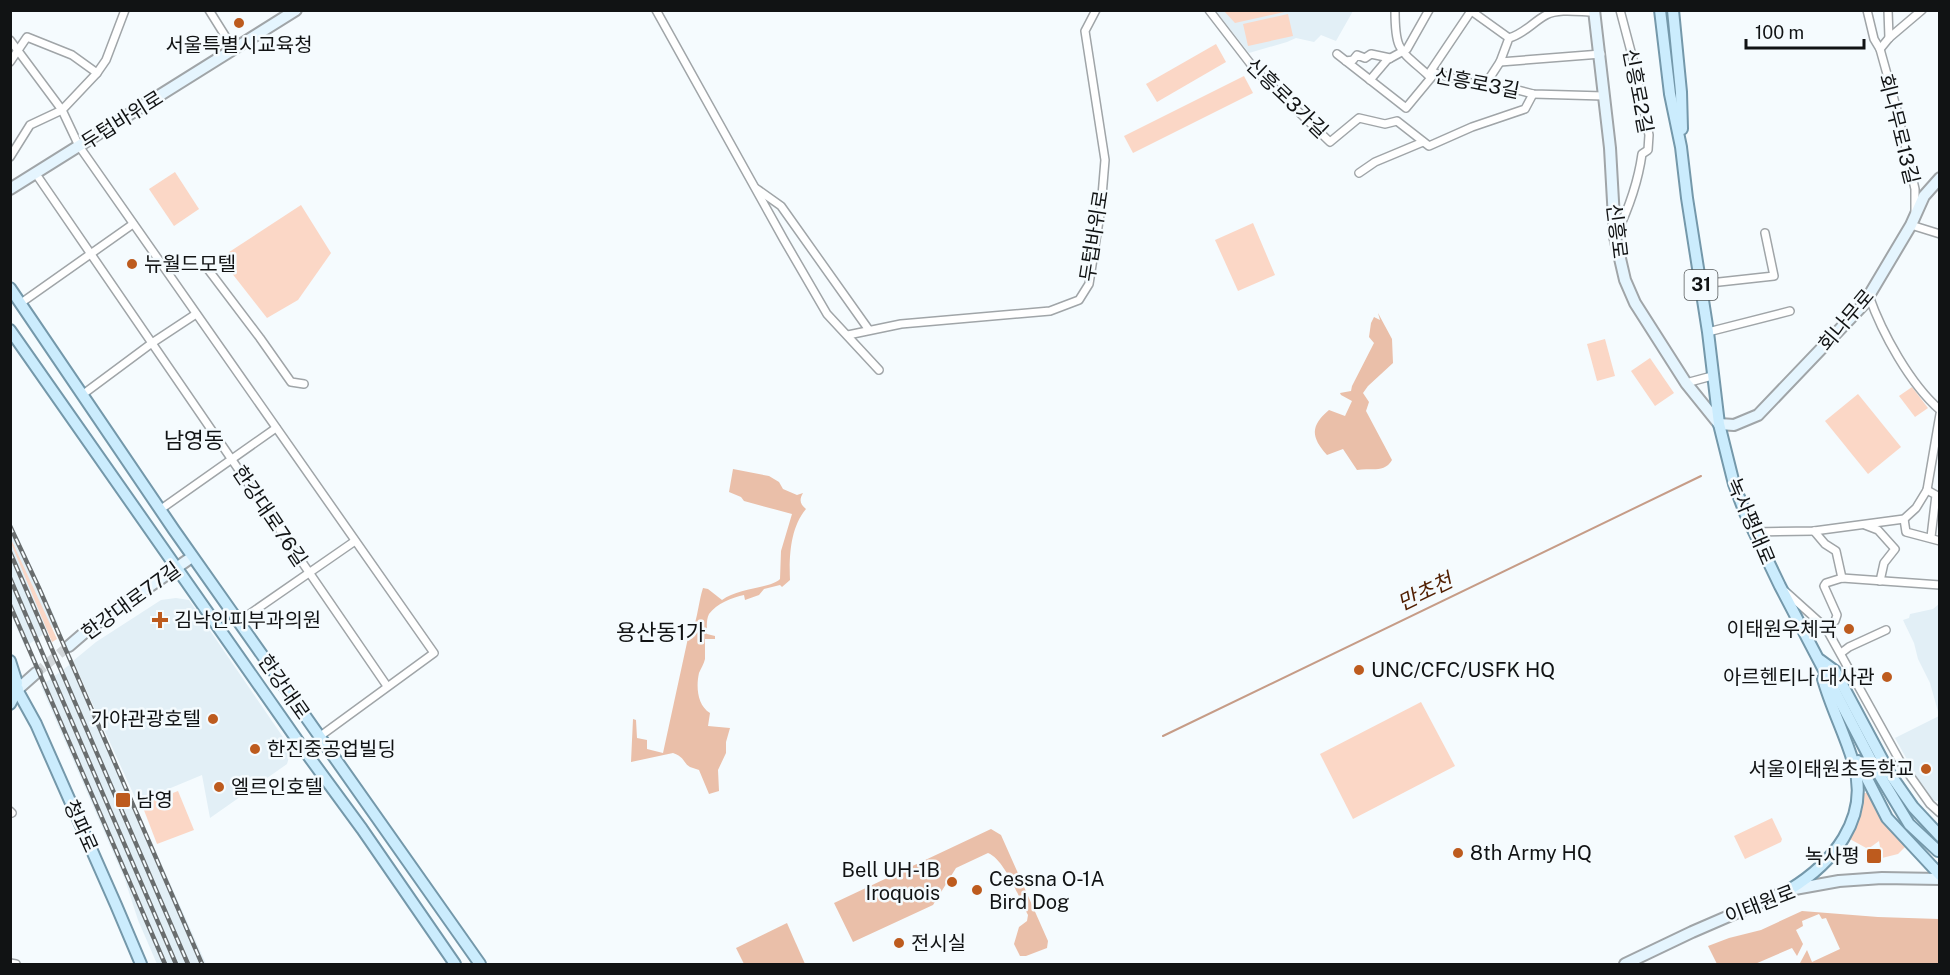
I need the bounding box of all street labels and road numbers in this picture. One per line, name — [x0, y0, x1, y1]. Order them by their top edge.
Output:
street label: 신흥로2길 — [1618, 47, 1658, 135]
street label: 신흥로3가길 — [1241, 53, 1333, 143]
street label: 신흥로3길 — [1432, 63, 1522, 103]
street label: 회나무로13길 — [1874, 71, 1924, 187]
street label: 두텁바위로 — [77, 85, 167, 155]
street label: 두텁바위로 — [1075, 189, 1113, 283]
street label: 신흥로 — [1602, 202, 1632, 260]
road number: 31 — [1684, 270, 1718, 300]
street label: 회나무로 — [1813, 284, 1879, 356]
street label: 한강대로76길 — [228, 461, 312, 571]
street label: 녹사평대로 — [1722, 474, 1780, 568]
street label: 한강대로77길 — [77, 557, 185, 645]
street label: 한강대로 — [253, 650, 315, 724]
street label: 청파로 — [59, 796, 103, 856]
street label: 이태원로 — [1721, 880, 1799, 928]

